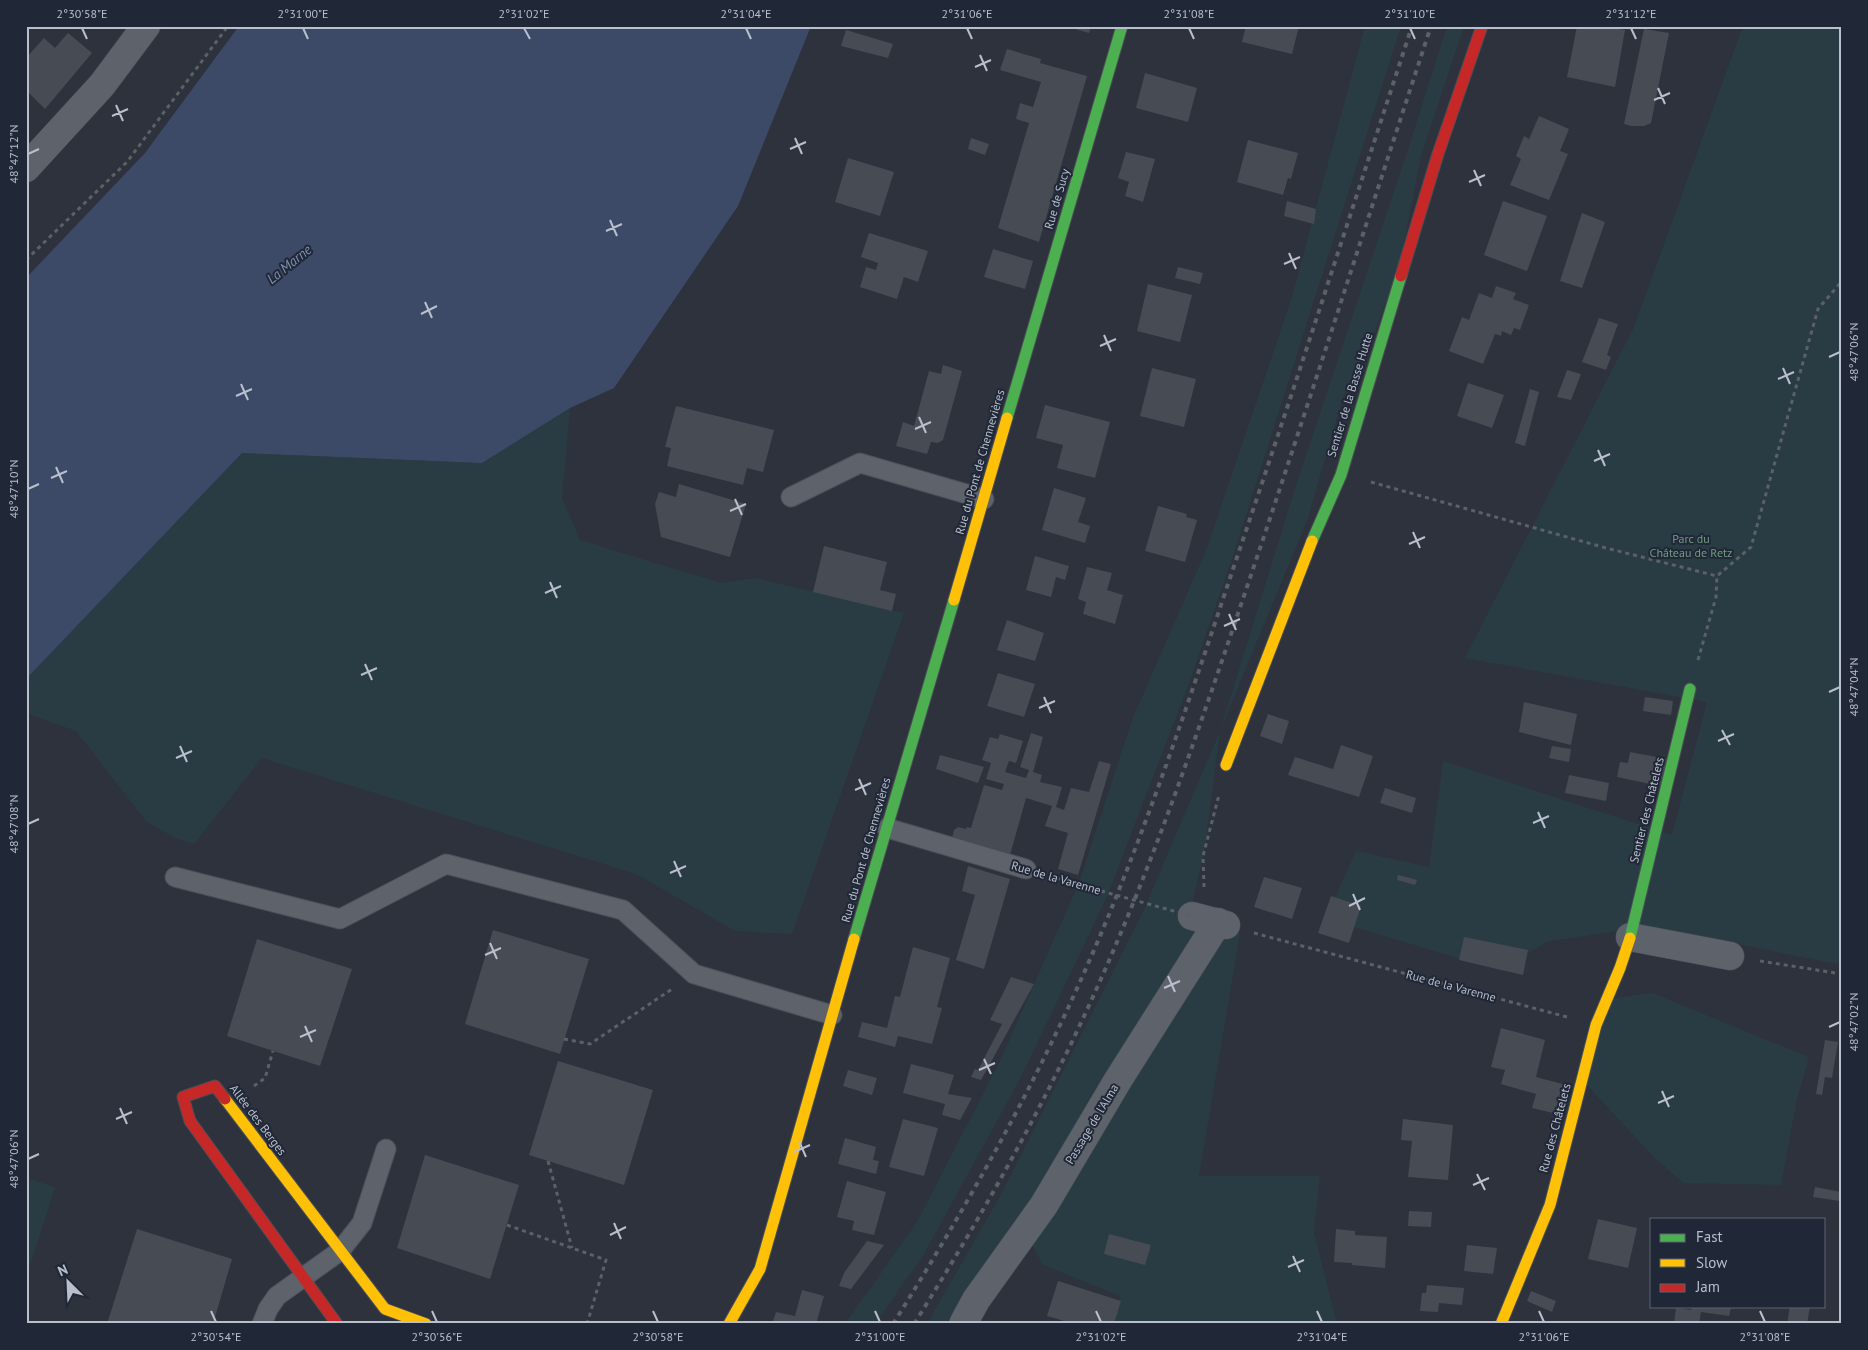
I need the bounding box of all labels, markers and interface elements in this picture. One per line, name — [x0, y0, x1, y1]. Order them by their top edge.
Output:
text: 2°30'58"E — [57, 6, 107, 21]
text: 2°31'00"E — [278, 6, 328, 21]
text: 2°31'02"E — [499, 6, 549, 21]
text: 2°31'04"E — [721, 6, 771, 21]
text: 2°31'06"E — [942, 6, 992, 21]
text: 2°31'08"E — [1164, 6, 1214, 21]
text: 2°31'10"E — [1385, 6, 1435, 21]
text: 2°31'12"E — [1606, 6, 1656, 21]
text: 48°47'12"N — [6, 124, 21, 184]
street label: Rue de Sucy — [1041, 166, 1072, 231]
water label: La Marne — [263, 240, 316, 288]
text: 48°47'06"N — [1846, 322, 1861, 382]
street label: Sentier de la Basse Hutte — [1323, 331, 1376, 459]
street label: Rue du Pont de Chennevières — [952, 388, 1007, 536]
text: 48°47'10"N — [6, 459, 21, 519]
park label: Parc du Château de Retz — [1650, 531, 1732, 560]
text: 48°47'04"N — [1846, 657, 1861, 717]
street label: Sentier des Châtelets — [1626, 755, 1667, 864]
street label: Rue du Pont de Chennevières — [838, 776, 893, 924]
text: 48°47'08"N — [6, 794, 21, 854]
street label: Rue de la Varenne — [1010, 858, 1103, 897]
street label: Rue de la Varenne — [1405, 966, 1498, 1005]
text: 48°47'02"N — [1846, 992, 1861, 1052]
street label: Allée des Berges — [227, 1081, 290, 1158]
street label: Passage de l'Alma — [1062, 1081, 1121, 1166]
street label: Rue des Châtelets — [1535, 1082, 1574, 1174]
text: 48°47'06"N — [6, 1129, 21, 1189]
legend — [1650, 1218, 1826, 1308]
text: Fast — [1696, 1227, 1723, 1246]
text: Slow — [1696, 1253, 1727, 1272]
north arrow — [42, 1258, 92, 1308]
text: N — [55, 1260, 71, 1280]
text: Jam — [1695, 1277, 1720, 1296]
text: 2°30'54"E — [191, 1329, 241, 1344]
text: 2°30'56"E — [412, 1329, 462, 1344]
text: 2°30'58"E — [633, 1329, 683, 1344]
text: 2°31'00"E — [855, 1329, 905, 1344]
text: 2°31'02"E — [1076, 1329, 1126, 1344]
text: 2°31'04"E — [1297, 1329, 1347, 1344]
text: 2°31'06"E — [1519, 1329, 1569, 1344]
text: 2°31'08"E — [1740, 1329, 1790, 1344]

